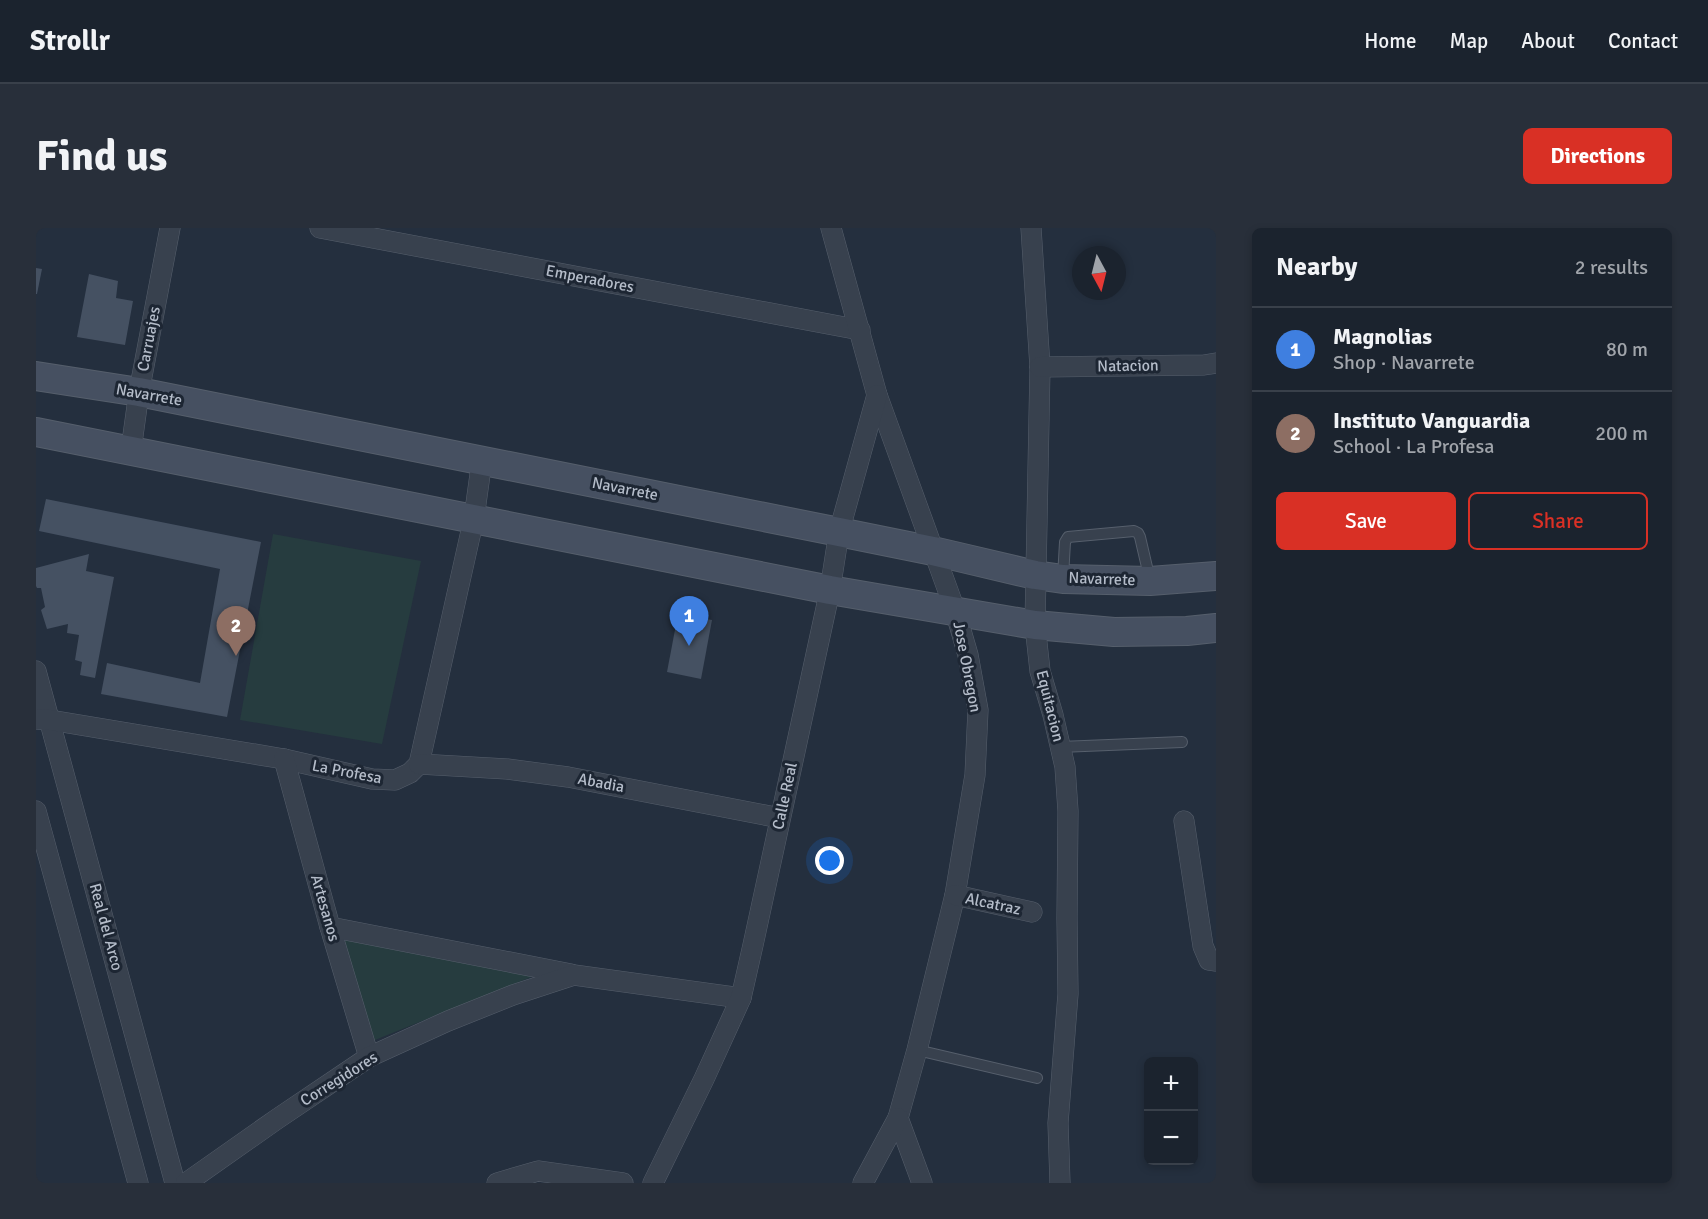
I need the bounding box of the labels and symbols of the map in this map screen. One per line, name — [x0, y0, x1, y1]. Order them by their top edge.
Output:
north arrow — [1072, 246, 1126, 300]
street label: Emperadores — [544, 261, 636, 297]
street label: Carruajes — [133, 305, 165, 373]
street label: Natacion — [1097, 355, 1159, 377]
street label: Navarrete — [114, 379, 184, 411]
street label: Navarrete — [590, 473, 660, 505]
street label: Navarrete — [1068, 568, 1136, 590]
pin: 1 — [670, 596, 708, 646]
pin: 2 — [216, 606, 256, 656]
street label: Jose Obregon — [948, 620, 986, 714]
street label: Equitacion — [1031, 668, 1069, 744]
street label: La Profesa — [310, 755, 384, 789]
street label: Calle Real — [768, 760, 802, 832]
street label: Abadia — [576, 769, 626, 797]
your location — [815, 846, 844, 875]
street label: Artesanos — [306, 872, 344, 944]
street label: Real del Arco — [85, 881, 127, 973]
street label: Alcatraz — [963, 888, 1023, 920]
street label: Corregidores — [297, 1047, 381, 1111]

